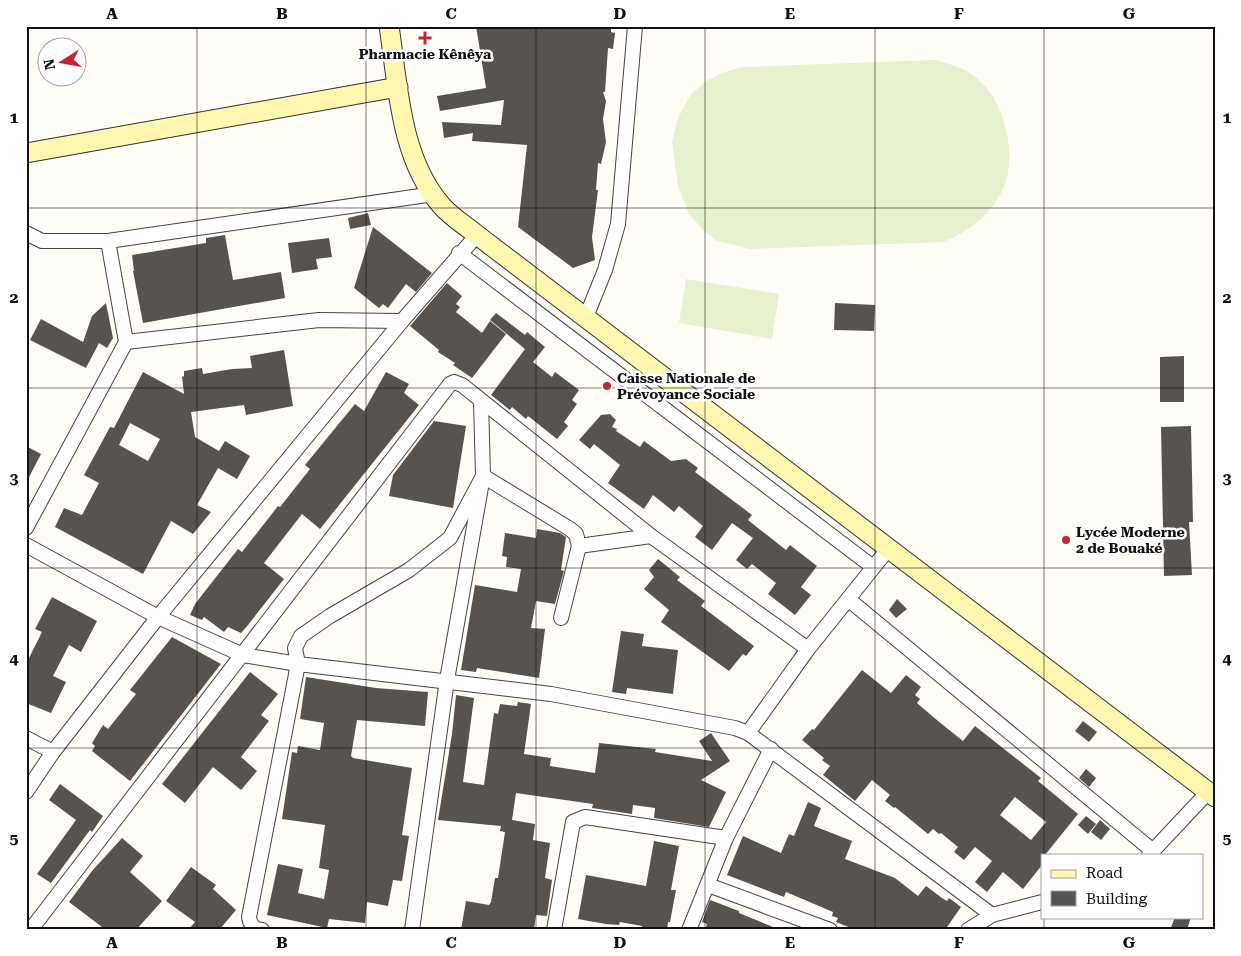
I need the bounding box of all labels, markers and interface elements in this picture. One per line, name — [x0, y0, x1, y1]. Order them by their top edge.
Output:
text: A — [106, 4, 118, 23]
text: B — [276, 4, 288, 23]
text: C — [445, 4, 457, 23]
text: D — [614, 4, 627, 23]
text: E — [785, 4, 795, 23]
text: F — [954, 4, 964, 23]
text: G — [1123, 4, 1136, 23]
marker: Pharmacie Kênêya — [419, 32, 431, 44]
north arrow — [38, 38, 88, 88]
place label: Pharmacie Kênêya — [359, 46, 492, 62]
text: N — [40, 57, 58, 71]
text: 1 — [10, 108, 19, 127]
text: 1 — [1223, 108, 1232, 127]
text: 2 — [10, 288, 19, 307]
text: 2 — [1223, 288, 1232, 307]
place label: Caisse Nationale de Prévoyance Sociale — [617, 370, 756, 402]
marker: Caisse Nationale de Prévoyance Sociale — [601, 380, 613, 392]
text: 3 — [10, 469, 19, 488]
text: 3 — [1223, 469, 1232, 488]
place label: Lycée Moderne 2 de Bouaké — [1076, 524, 1185, 556]
marker: Lycée Moderne 2 de Bouaké — [1060, 534, 1072, 546]
text: 4 — [10, 649, 19, 668]
text: 4 — [1223, 649, 1232, 668]
text: 5 — [10, 829, 19, 848]
text: 5 — [1223, 829, 1232, 848]
legend — [1041, 854, 1204, 918]
text: Road — [1086, 864, 1123, 882]
text: Building — [1086, 890, 1148, 908]
text: A — [106, 933, 118, 952]
text: B — [276, 933, 288, 952]
text: C — [445, 933, 457, 952]
text: D — [614, 933, 627, 952]
text: E — [785, 933, 795, 952]
text: F — [954, 933, 964, 952]
text: G — [1123, 933, 1136, 952]

